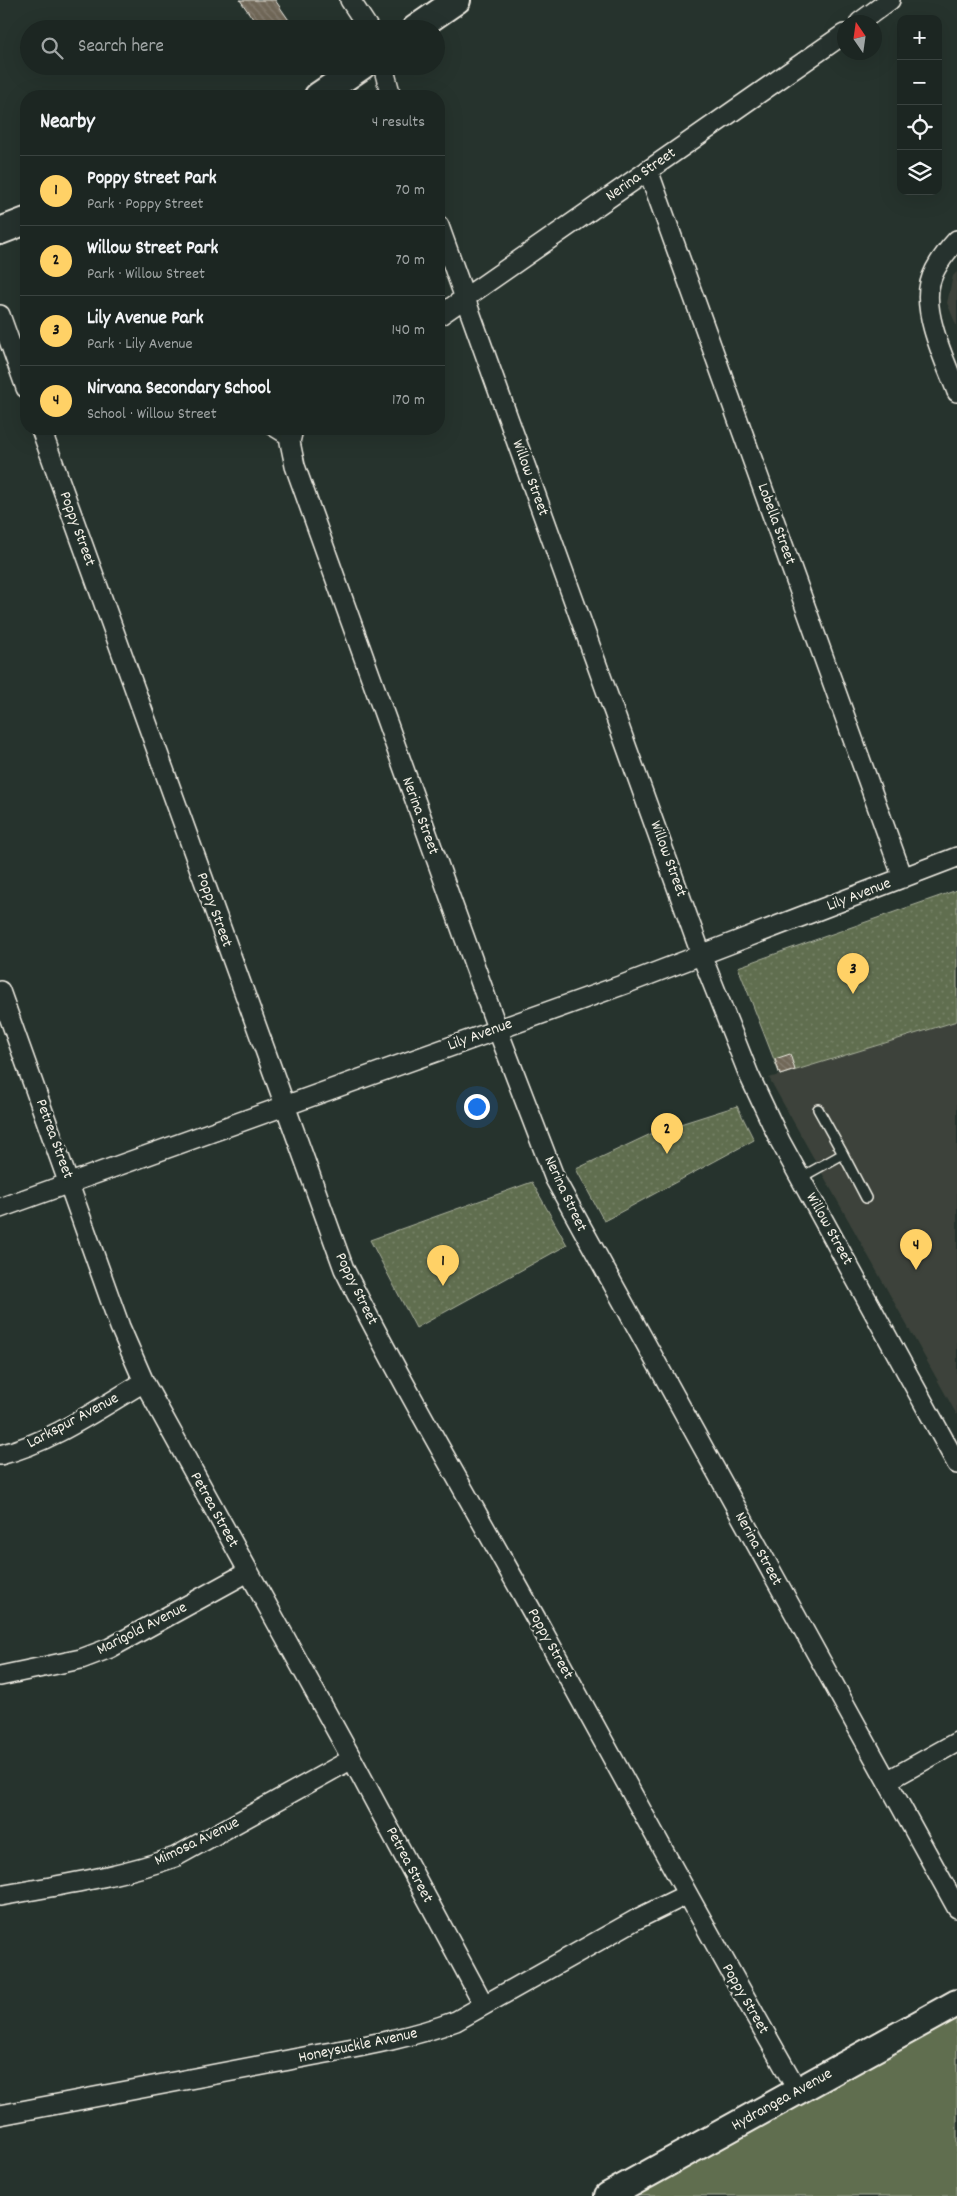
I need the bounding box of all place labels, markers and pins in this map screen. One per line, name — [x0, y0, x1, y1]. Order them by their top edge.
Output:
pin: 3 — [837, 953, 869, 994]
pin: 2 — [651, 1113, 683, 1154]
pin: 4 — [900, 1229, 932, 1270]
pin: 1 — [427, 1245, 459, 1286]

